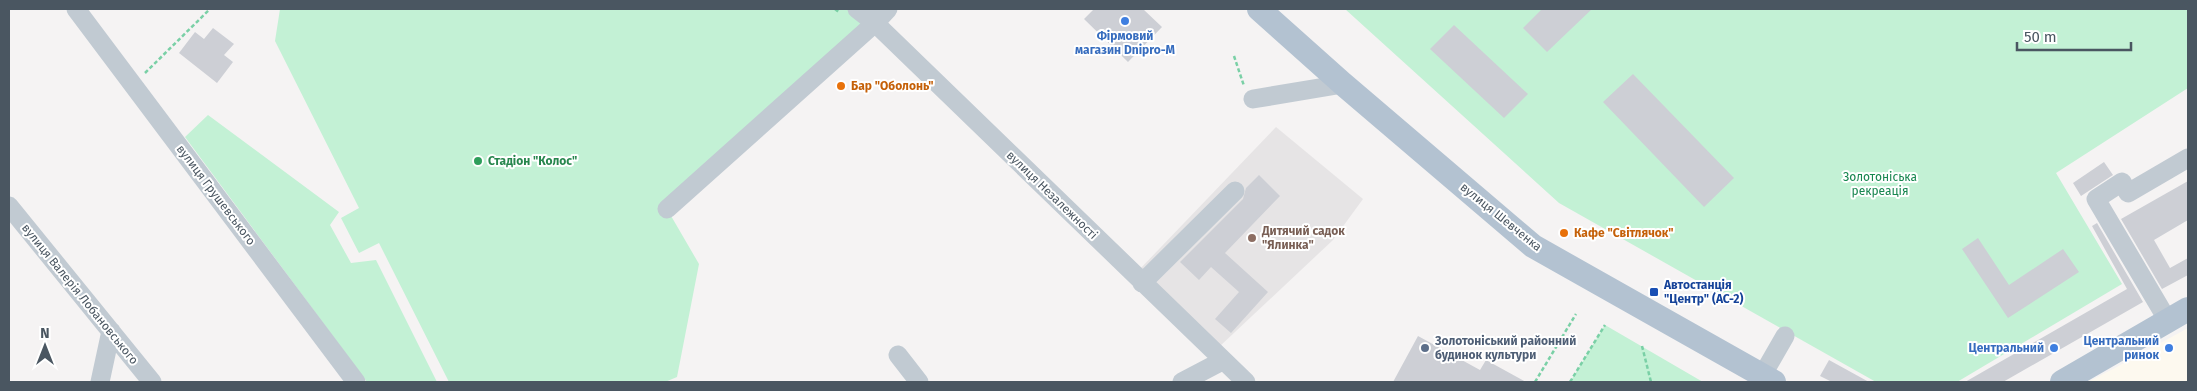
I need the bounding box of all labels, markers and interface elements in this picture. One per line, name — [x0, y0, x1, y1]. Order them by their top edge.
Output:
marker: Фірмовий магазин Dnipro-M — [1119, 15, 1131, 27]
scale bar — [2017, 20, 2131, 52]
text: 50 m — [2024, 28, 2057, 46]
place label: Фірмовий магазин Dnipro-M — [1075, 29, 1176, 57]
place label: Бар "Оболонь" — [851, 79, 934, 93]
marker: Бар "Оболонь" — [835, 80, 847, 92]
street label: вулиця Грушевського — [174, 142, 258, 248]
street label: вулиця Незалежності — [1004, 148, 1100, 242]
place label: Стадіон "Колос" — [488, 154, 577, 168]
marker: Стадіон "Колос" — [472, 155, 484, 167]
park label: Золотоніська рекреація — [1843, 170, 1917, 198]
street label: вулиця Шевченка — [1458, 180, 1544, 254]
street label: вулиця Валерія Лобановського — [19, 221, 141, 367]
place label: Дитячий садок "Ялинка" — [1261, 224, 1345, 252]
place label: Кафе "Світлячок" — [1574, 226, 1674, 240]
marker: Кафе "Світлячок" — [1558, 227, 1570, 239]
marker: Дитячий садок "Ялинка" — [1246, 232, 1258, 244]
place label: Автостанція "Центр" (АС-2) — [1663, 278, 1744, 306]
marker: Автостанція "Центр" (АС-2) — [1648, 286, 1660, 298]
north arrow — [20, 321, 70, 371]
text: N — [40, 325, 50, 342]
place label: Золотоніський районний будинок культури — [1434, 334, 1576, 362]
place label: Центральний ринок — [2084, 334, 2159, 362]
place label: Центральний — [1969, 341, 2044, 355]
marker: Золотоніський районний будинок культури — [1419, 342, 1431, 354]
marker: Центральний — [2048, 342, 2060, 354]
marker: Центральний ринок — [2163, 342, 2175, 354]

